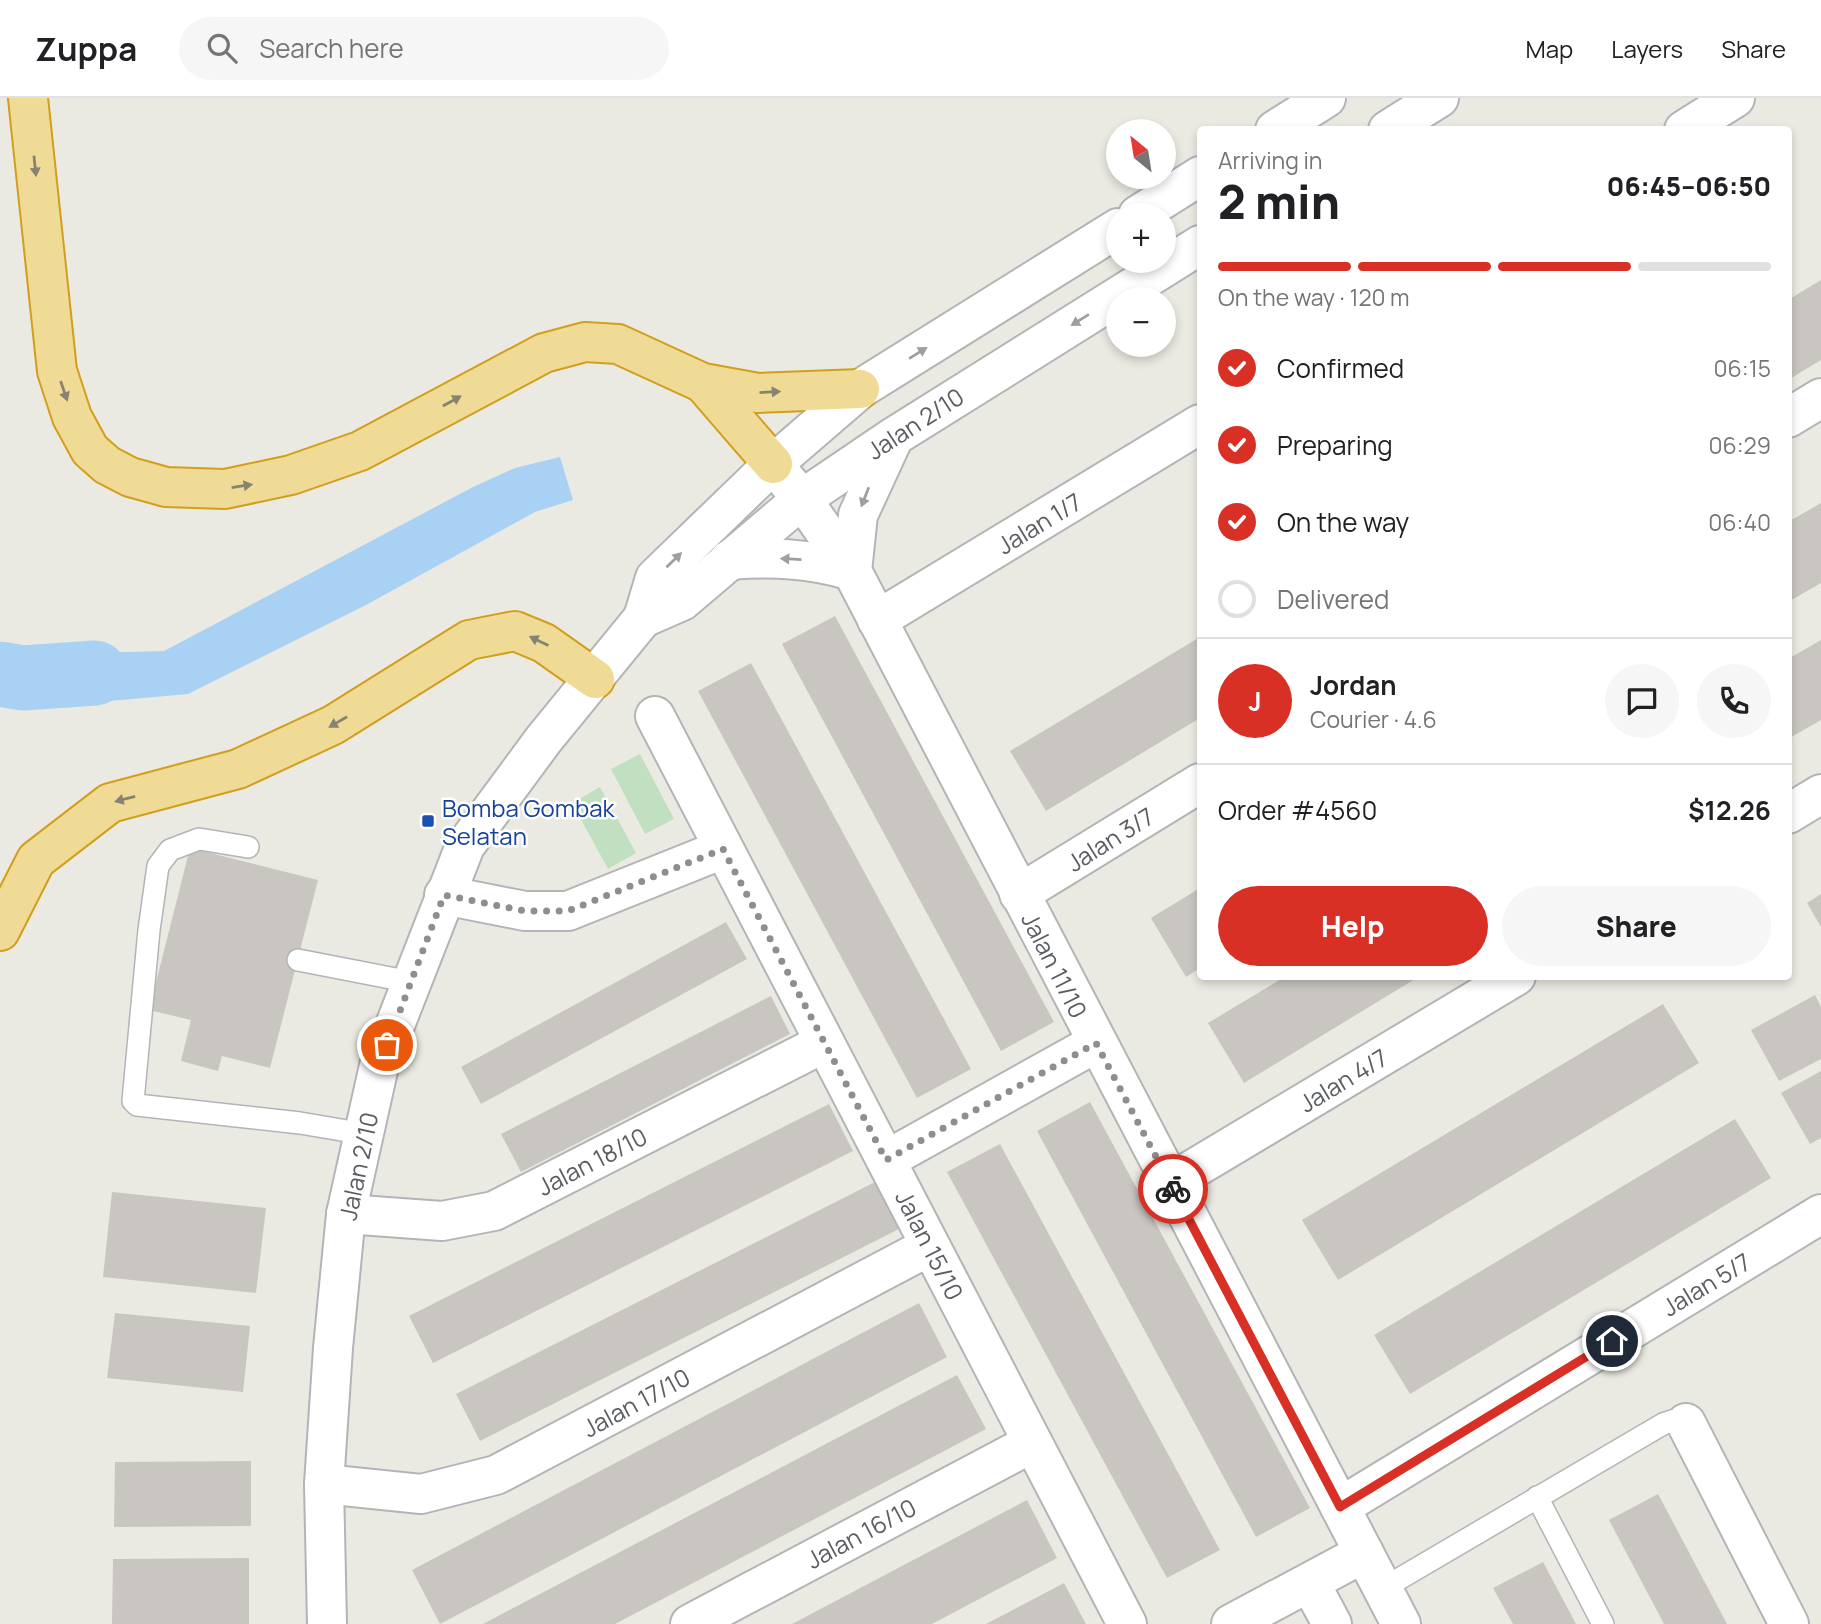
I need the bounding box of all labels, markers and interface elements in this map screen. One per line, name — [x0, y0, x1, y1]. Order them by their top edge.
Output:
search box — [179, 17, 669, 80]
text: Zuppa — [35, 26, 137, 71]
icon: search — [203, 29, 241, 67]
text: Search here — [259, 30, 404, 66]
text: Map — [1526, 32, 1573, 65]
text: Layers — [1611, 32, 1683, 65]
text: Share — [1721, 32, 1786, 65]
north arrow — [1106, 119, 1176, 189]
map controls — [1106, 119, 1176, 357]
text: Arriving in — [1218, 144, 1323, 176]
one-way arrow — [29, 155, 40, 177]
text: 06:45–06:50 — [1607, 168, 1771, 204]
text: 2 min — [1218, 170, 1340, 233]
button: + — [1106, 203, 1176, 273]
text: On the way · 120 m — [1218, 281, 1410, 313]
button: − — [1106, 287, 1176, 357]
one-way arrow — [1070, 313, 1089, 326]
one-way arrow — [908, 346, 927, 359]
icon: check — [1218, 349, 1256, 387]
text: Confirmed — [1277, 350, 1404, 386]
text: 06:15 — [1714, 352, 1771, 384]
street label: Jalan 2/10 — [860, 379, 970, 467]
one-way arrow — [59, 381, 69, 402]
one-way arrow — [760, 387, 782, 398]
one-way arrow — [442, 395, 461, 407]
icon: check — [1218, 426, 1256, 464]
text: Preparing — [1277, 427, 1393, 463]
text: 06:29 — [1708, 429, 1771, 461]
one-way arrow — [232, 480, 254, 491]
street label: Jalan 1/7 — [991, 485, 1087, 561]
one-way arrow — [860, 487, 871, 508]
icon: check — [1218, 503, 1256, 541]
text: On the way — [1277, 504, 1409, 540]
text: 06:40 — [1708, 506, 1771, 538]
one-way arrow — [665, 552, 682, 568]
one-way arrow — [780, 553, 802, 564]
text: Delivered — [1277, 581, 1389, 617]
one-way arrow — [529, 636, 549, 647]
button: chat — [1605, 664, 1679, 738]
button: phone — [1697, 664, 1771, 738]
text: Jordan — [1310, 667, 1396, 703]
text: J — [1248, 683, 1262, 719]
text: Courier · 4.6 — [1310, 703, 1437, 735]
one-way arrow — [328, 716, 348, 728]
place label: Bomba Gombak Selatan — [442, 791, 616, 852]
text: Order #4560 — [1218, 792, 1377, 828]
text: $12.26 — [1688, 792, 1771, 828]
one-way arrow — [114, 794, 136, 805]
street label: Jalan 3/7 — [1060, 799, 1160, 879]
marker: Bomba Gombak Selatan — [420, 813, 436, 829]
button: Help — [1218, 886, 1488, 966]
button: Share — [1502, 886, 1771, 966]
street label: Jalan 11/10 — [1014, 907, 1096, 1023]
pin — [357, 1015, 417, 1075]
icon: bag — [368, 1026, 406, 1064]
street label: Jalan 4/7 — [1293, 1041, 1393, 1119]
street label: Jalan 2/10 — [330, 1109, 386, 1223]
street label: Jalan 18/10 — [531, 1119, 653, 1203]
courier — [1138, 1154, 1208, 1224]
icon: bike — [1154, 1170, 1192, 1208]
street label: Jalan 15/10 — [888, 1185, 972, 1305]
street label: Jalan 5/7 — [1656, 1245, 1756, 1323]
pin — [1582, 1311, 1642, 1371]
icon: home — [1593, 1322, 1631, 1360]
street label: Jalan 17/10 — [577, 1360, 695, 1444]
street label: Jalan 16/10 — [800, 1490, 922, 1576]

